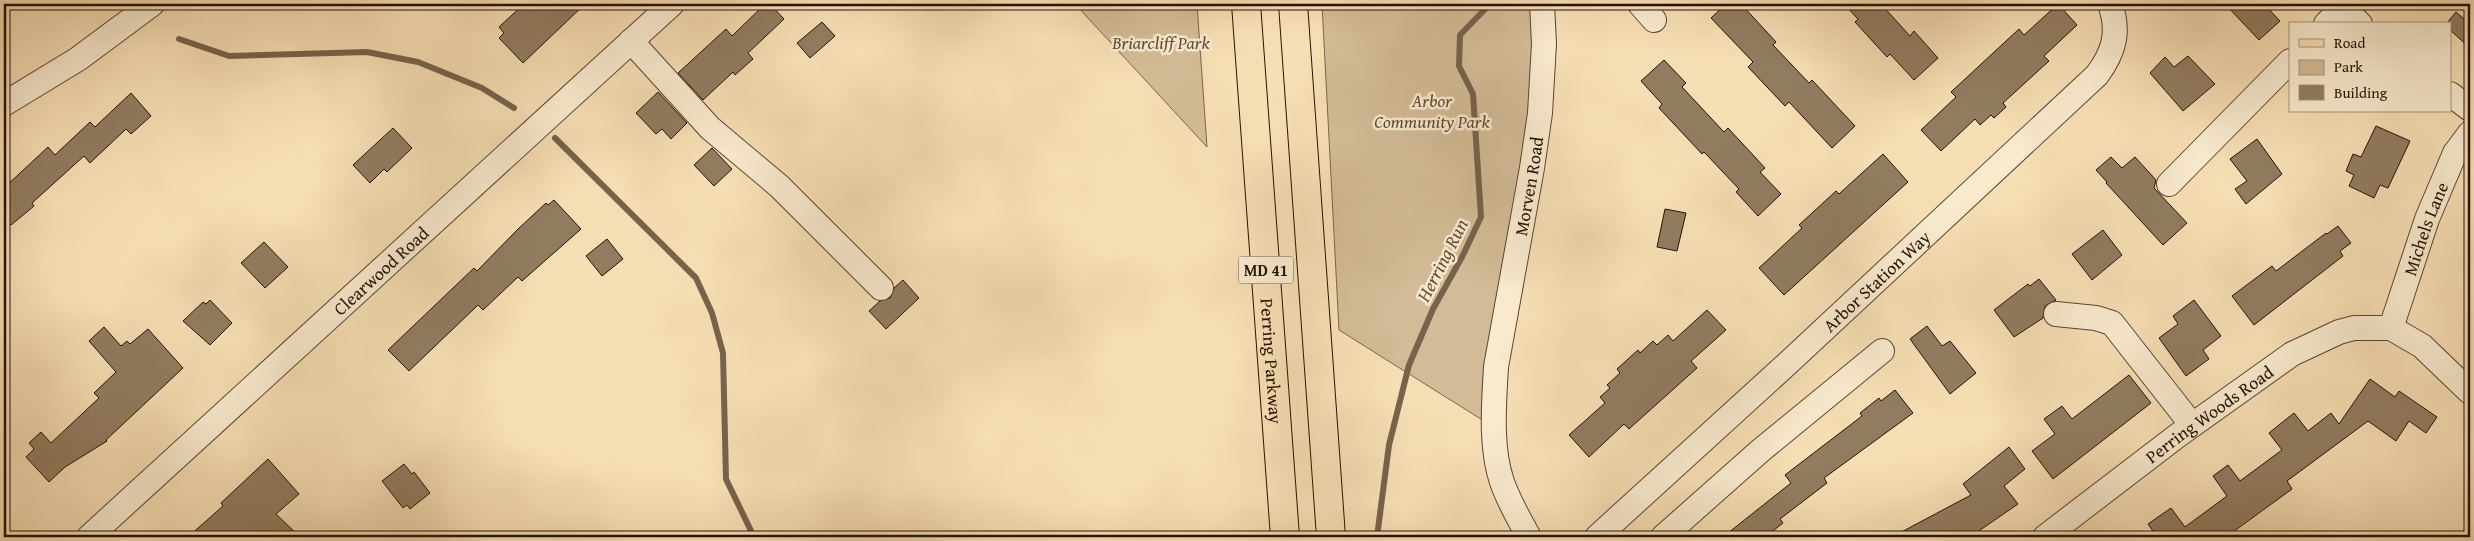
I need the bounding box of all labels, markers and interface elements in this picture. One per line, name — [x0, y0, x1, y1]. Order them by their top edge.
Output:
legend — [2289, 22, 2452, 112]
park label: Briarcliff Park — [1111, 29, 1210, 56]
text: Road — [2334, 32, 2365, 53]
text: Park — [2334, 56, 2363, 77]
text: Building — [2334, 82, 2388, 103]
park label: Arbor Community Park — [1374, 87, 1491, 135]
street label: Morven Road — [1507, 134, 1550, 238]
street label: Michels Lane — [2396, 178, 2455, 279]
water label: Herring Run — [1409, 213, 1475, 307]
street label: Clearwood Road — [327, 219, 435, 321]
street label: Arbor Station Way — [1816, 224, 1936, 338]
road number: MD 41 — [1238, 256, 1294, 284]
street label: Perring Parkway — [1254, 297, 1290, 425]
street label: Perring Woods Road — [2139, 358, 2279, 469]

